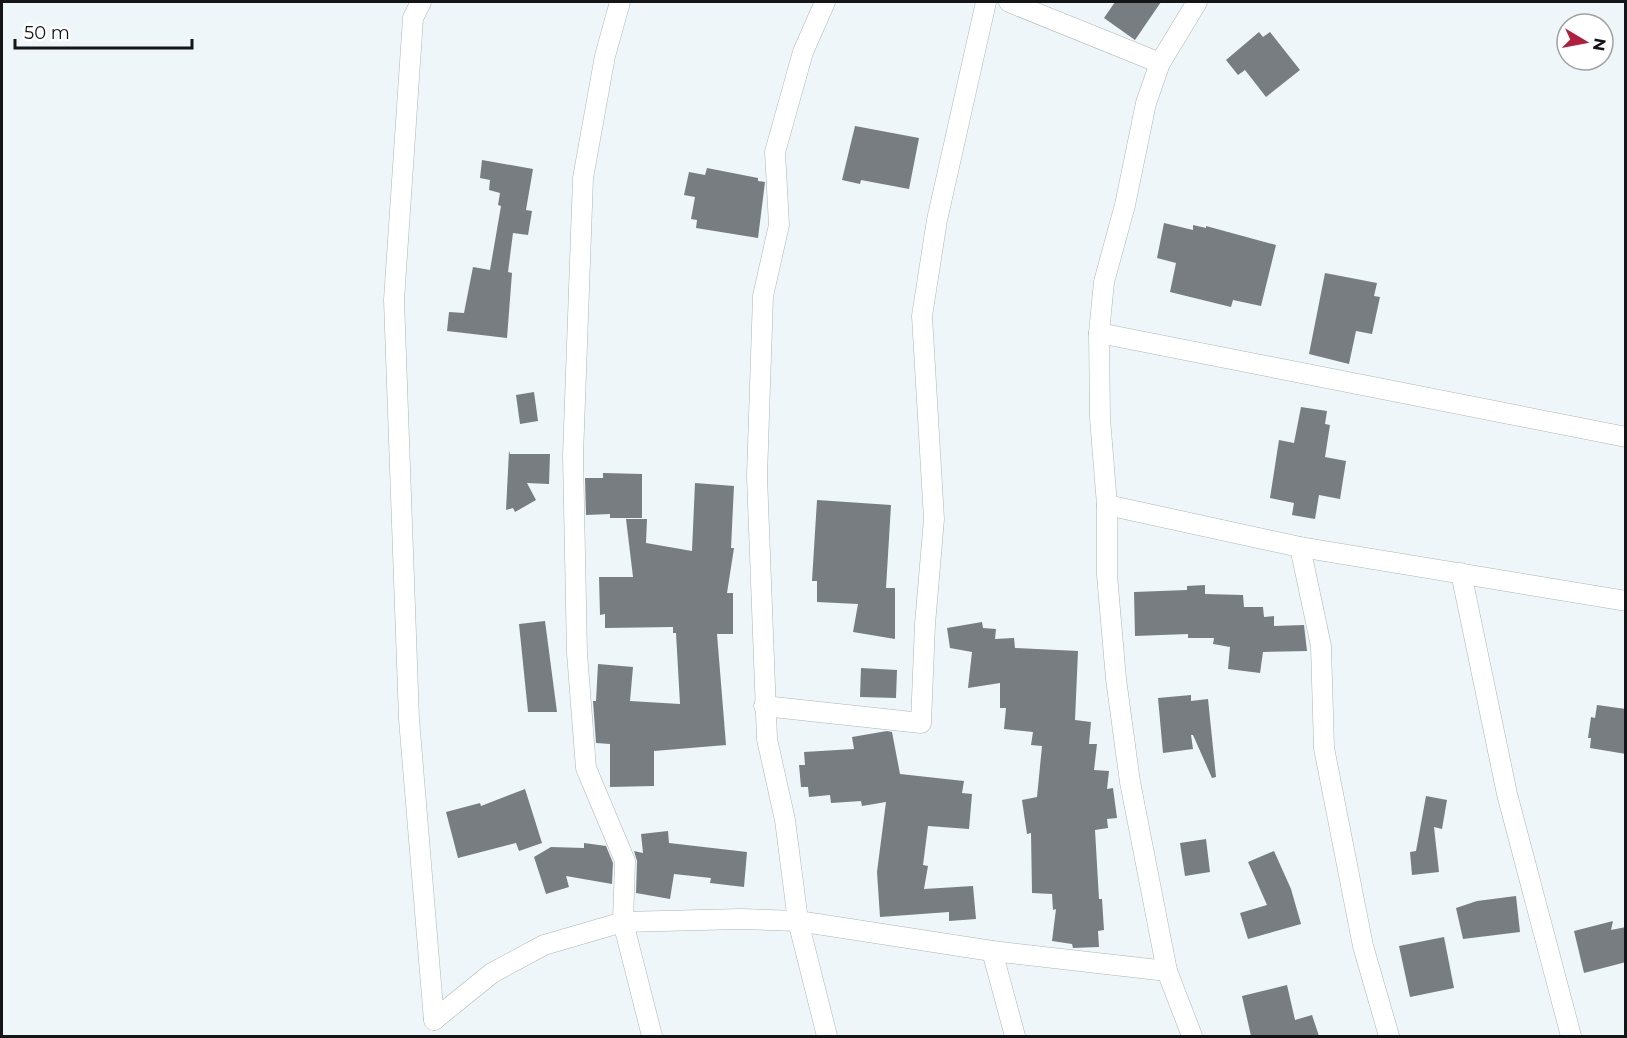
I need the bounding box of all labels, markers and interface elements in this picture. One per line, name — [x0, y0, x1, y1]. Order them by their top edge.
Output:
scale bar — [15, 12, 192, 50]
north arrow — [1555, 12, 1615, 72]
text: 50 m — [24, 22, 70, 44]
text: N — [1589, 36, 1610, 53]

